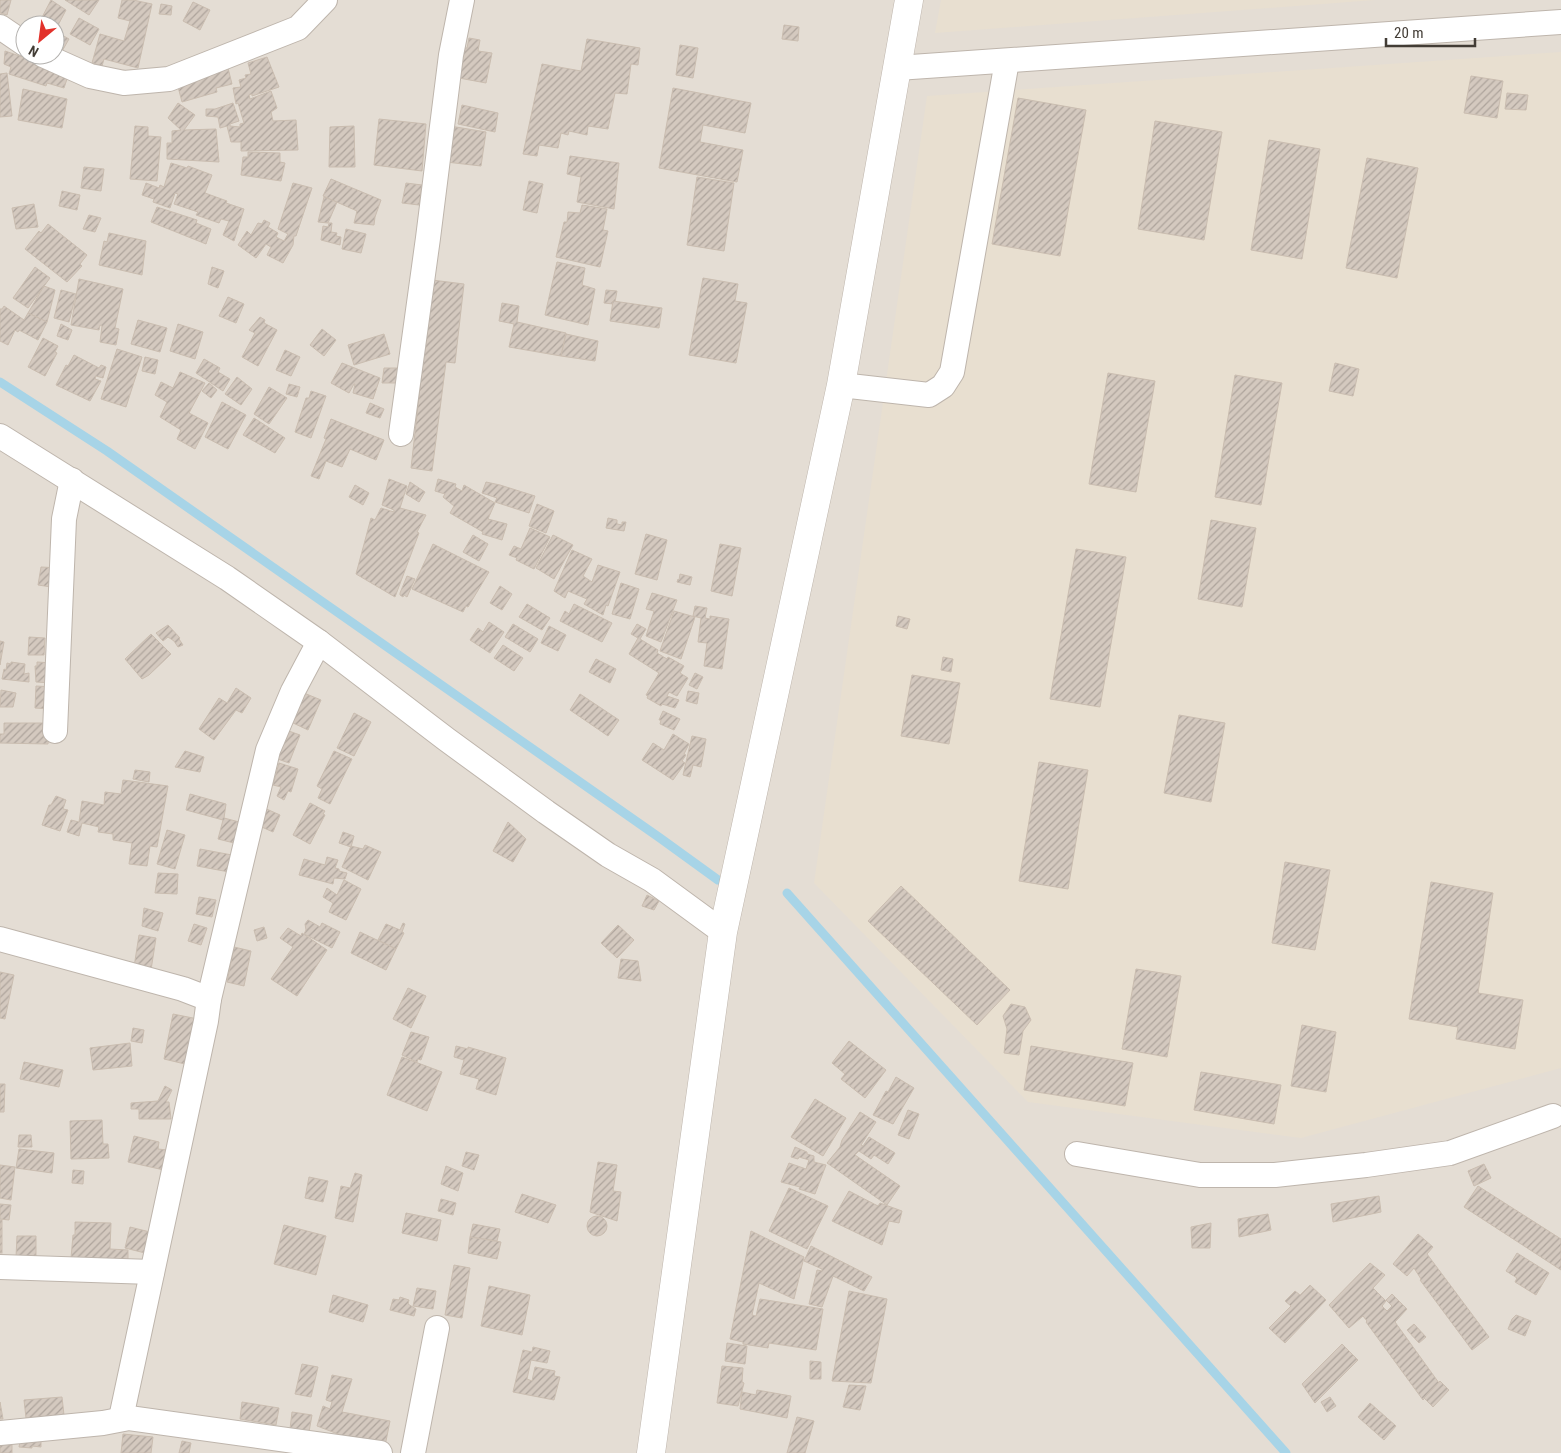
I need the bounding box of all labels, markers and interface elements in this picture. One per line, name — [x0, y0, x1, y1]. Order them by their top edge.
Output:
north arrow — [15, 15, 65, 65]
scale bar — [1386, 15, 1475, 47]
text: 20 m — [1394, 24, 1424, 42]
text: N — [26, 42, 41, 60]

